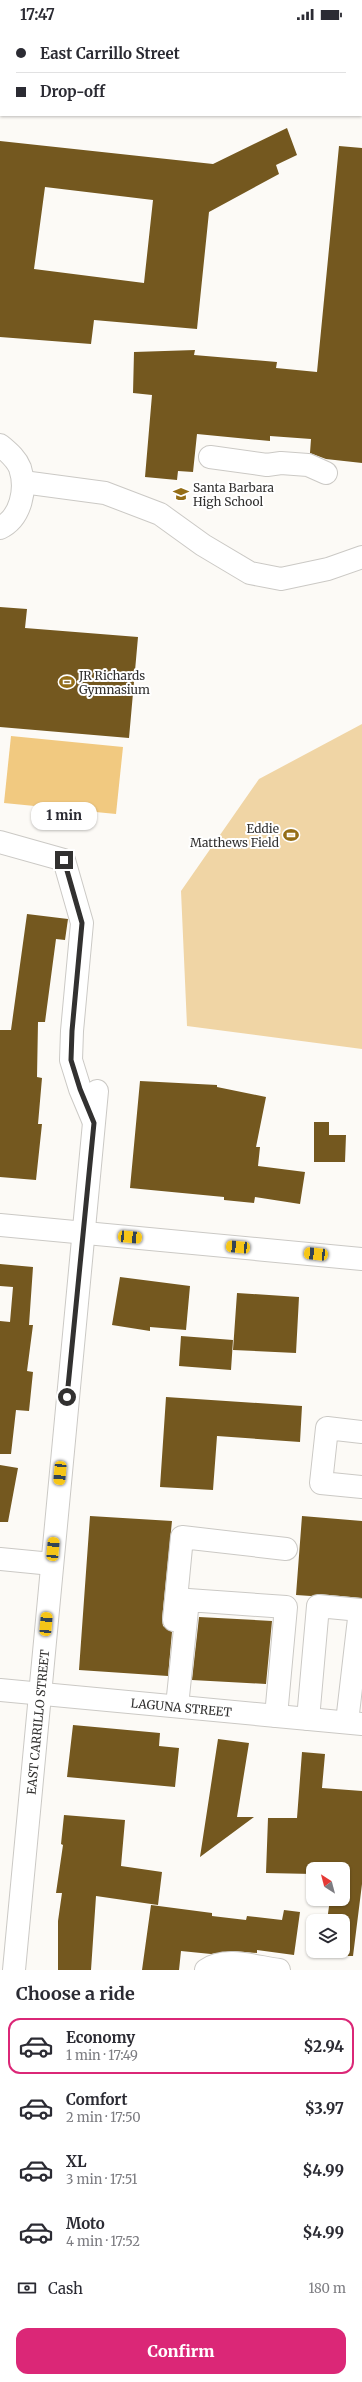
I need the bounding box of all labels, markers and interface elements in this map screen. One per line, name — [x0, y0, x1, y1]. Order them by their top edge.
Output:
text: 17:47 — [20, 5, 55, 24]
text: East Carrillo Street — [40, 44, 180, 63]
text: Drop-off — [40, 82, 105, 101]
place label: Santa Barbara High School — [193, 480, 275, 509]
school or university icon: Santa Barbara High School — [172, 485, 190, 503]
place label: JR Richards Gymnasium — [78, 668, 150, 697]
sports icon: JR Richards Gymnasium — [58, 673, 76, 691]
callout: 1 min — [31, 802, 97, 830]
text: 1 min — [46, 807, 82, 824]
place label: Eddie Matthews Field — [190, 821, 279, 850]
sports icon: Eddie Matthews Field — [282, 826, 300, 844]
route end — [55, 851, 73, 869]
car — [118, 1230, 142, 1244]
car — [226, 1240, 250, 1254]
car — [303, 1247, 329, 1261]
route start — [58, 1388, 76, 1406]
car — [53, 1461, 67, 1485]
car — [46, 1537, 60, 1561]
car — [39, 1612, 53, 1636]
street label: EAST CARRILLO STREET — [23, 1648, 52, 1795]
street label: LAGUNA STREET — [130, 1695, 233, 1719]
north arrow — [306, 1862, 350, 1906]
map controls — [306, 1862, 350, 1958]
button: layers — [306, 1914, 350, 1958]
text: Choose a ride — [16, 1982, 135, 2005]
icon: car — [18, 2028, 54, 2064]
text: Economy — [66, 2028, 135, 2047]
text: $2.94 — [304, 2037, 344, 2056]
text: 1 min · 17:49 — [66, 2047, 138, 2064]
icon: car — [18, 2090, 54, 2126]
text: Comfort — [66, 2090, 127, 2109]
text: $3.97 — [305, 2099, 344, 2118]
text: 2 min · 17:50 — [66, 2109, 141, 2126]
icon: car — [18, 2152, 54, 2188]
text: XL — [66, 2152, 87, 2171]
text: $4.99 — [302, 2161, 344, 2180]
text: 3 min · 17:51 — [66, 2171, 138, 2188]
icon: car — [18, 2214, 54, 2250]
text: Moto — [66, 2214, 105, 2233]
text: $4.99 — [302, 2223, 344, 2242]
text: 4 min · 17:52 — [66, 2233, 140, 2250]
icon: cash — [16, 2277, 38, 2299]
text: Cash — [48, 2279, 83, 2298]
text: 180 m — [308, 2280, 346, 2297]
button: Confirm — [16, 2328, 346, 2374]

